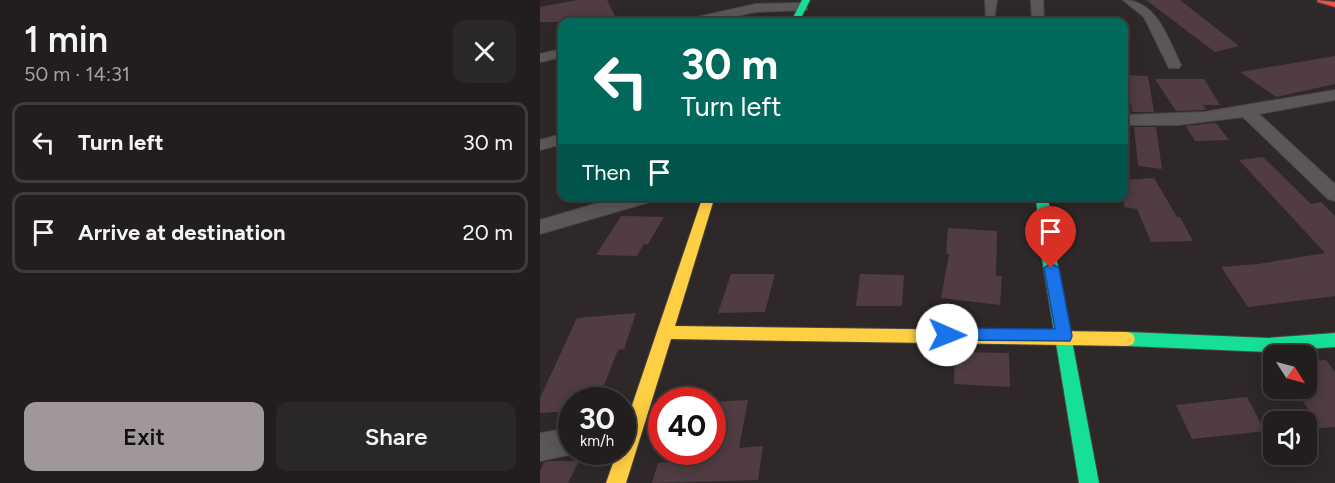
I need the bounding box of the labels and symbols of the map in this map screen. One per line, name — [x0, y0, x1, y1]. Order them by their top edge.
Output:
pin — [1025, 206, 1076, 268]
position arrow — [915, 303, 979, 367]
north arrow — [1263, 345, 1317, 399]
speed limit sign: 40 — [648, 387, 726, 465]

